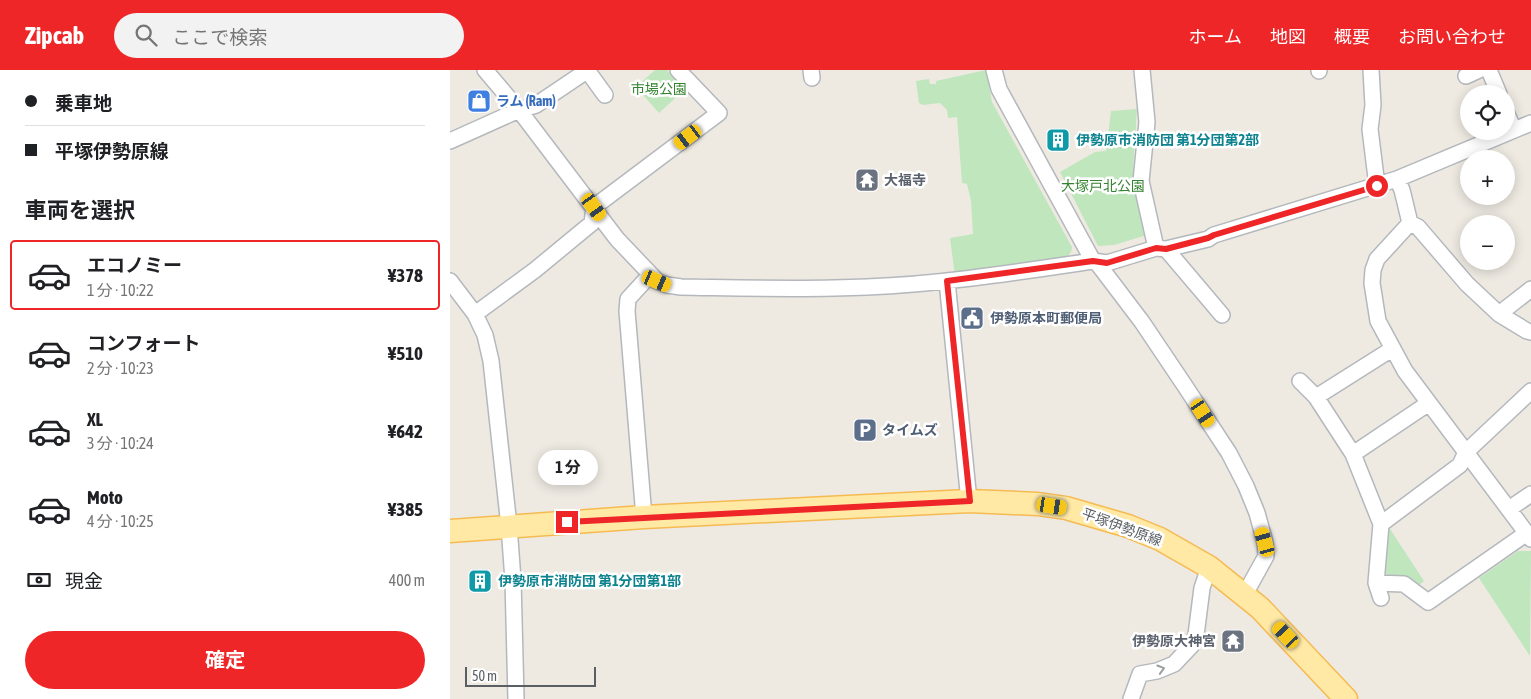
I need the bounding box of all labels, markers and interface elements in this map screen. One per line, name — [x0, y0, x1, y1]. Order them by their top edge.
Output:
search box — [114, 13, 464, 58]
icon: search — [132, 21, 160, 49]
text: Zipcab — [25, 22, 84, 49]
text: ここで検索 — [172, 26, 267, 48]
text: ホーム — [1189, 26, 1242, 47]
text: 地図 — [1270, 26, 1306, 47]
text: 概要 — [1334, 26, 1370, 47]
text: お問い合わせ — [1398, 26, 1506, 47]
park label: 市場公園 — [631, 81, 687, 97]
map controls — [1460, 85, 1515, 270]
button: locate — [1460, 85, 1515, 140]
shop icon: ラム (Ram) — [466, 88, 492, 114]
text: 乗車地 — [55, 92, 112, 114]
place label: ラム (Ram) — [496, 93, 556, 109]
car — [671, 122, 704, 152]
building icon: 伊勢原市消防団 第1分団第2部 — [1045, 127, 1071, 153]
place label: 伊勢原市消防団 第1分団第2部 — [1076, 132, 1259, 148]
text: 平塚伊勢原線 — [55, 140, 169, 162]
button: + — [1460, 150, 1515, 205]
temple icon: 大福寺 — [854, 167, 880, 193]
place label: 大福寺 — [884, 172, 926, 188]
route start — [1366, 175, 1388, 197]
park label: 大塚戸北公園 — [1061, 178, 1145, 194]
car — [579, 190, 608, 224]
text: 車両を選択 — [25, 197, 135, 223]
button: − — [1460, 215, 1515, 270]
icon: car — [27, 253, 72, 298]
text: エコノミー — [87, 254, 182, 276]
text: ¥378 — [388, 264, 423, 286]
car — [640, 268, 673, 294]
text: 1 分 · 10:22 — [87, 281, 154, 299]
public building icon: 伊勢原本町郵便局 — [959, 305, 985, 331]
place label: 伊勢原本町郵便局 — [990, 310, 1102, 326]
icon: car — [27, 331, 72, 376]
text: コンフォート — [87, 332, 200, 354]
text: ¥510 — [388, 342, 423, 364]
text: 2 分 · 10:23 — [87, 359, 154, 377]
car — [1188, 396, 1217, 430]
text: XL — [87, 408, 103, 430]
icon: car — [27, 409, 72, 454]
parking icon: タイムズ — [852, 417, 878, 443]
text: ¥642 — [388, 420, 423, 442]
place label: タイムズ — [882, 422, 938, 438]
text: 3 分 · 10:24 — [87, 434, 154, 452]
callout: 1 分 — [537, 450, 597, 484]
text: 1 分 — [555, 458, 581, 476]
text: Moto — [87, 486, 123, 508]
icon: car — [27, 487, 72, 532]
car — [1036, 496, 1067, 516]
text: ¥385 — [388, 498, 423, 520]
street label: 平塚伊勢原線 — [1080, 505, 1164, 549]
route end — [556, 511, 578, 533]
text: 4 分 · 10:25 — [87, 512, 154, 530]
car — [1253, 526, 1276, 558]
icon: cash — [25, 566, 53, 594]
building icon: 伊勢原市消防団 第1分団第1部 — [467, 568, 493, 594]
text: 現金 — [65, 570, 103, 592]
text: 400 m — [389, 571, 425, 589]
place label: 伊勢原市消防団 第1分団第1部 — [498, 573, 681, 589]
car — [1270, 619, 1301, 651]
temple icon: 伊勢原大神宮 — [1220, 628, 1246, 654]
button: 確定 — [25, 631, 425, 689]
place label: 伊勢原大神宮 — [1132, 633, 1216, 649]
scale bar — [465, 664, 596, 687]
one-way arrow — [1156, 664, 1165, 674]
text: 50 m — [472, 668, 497, 684]

